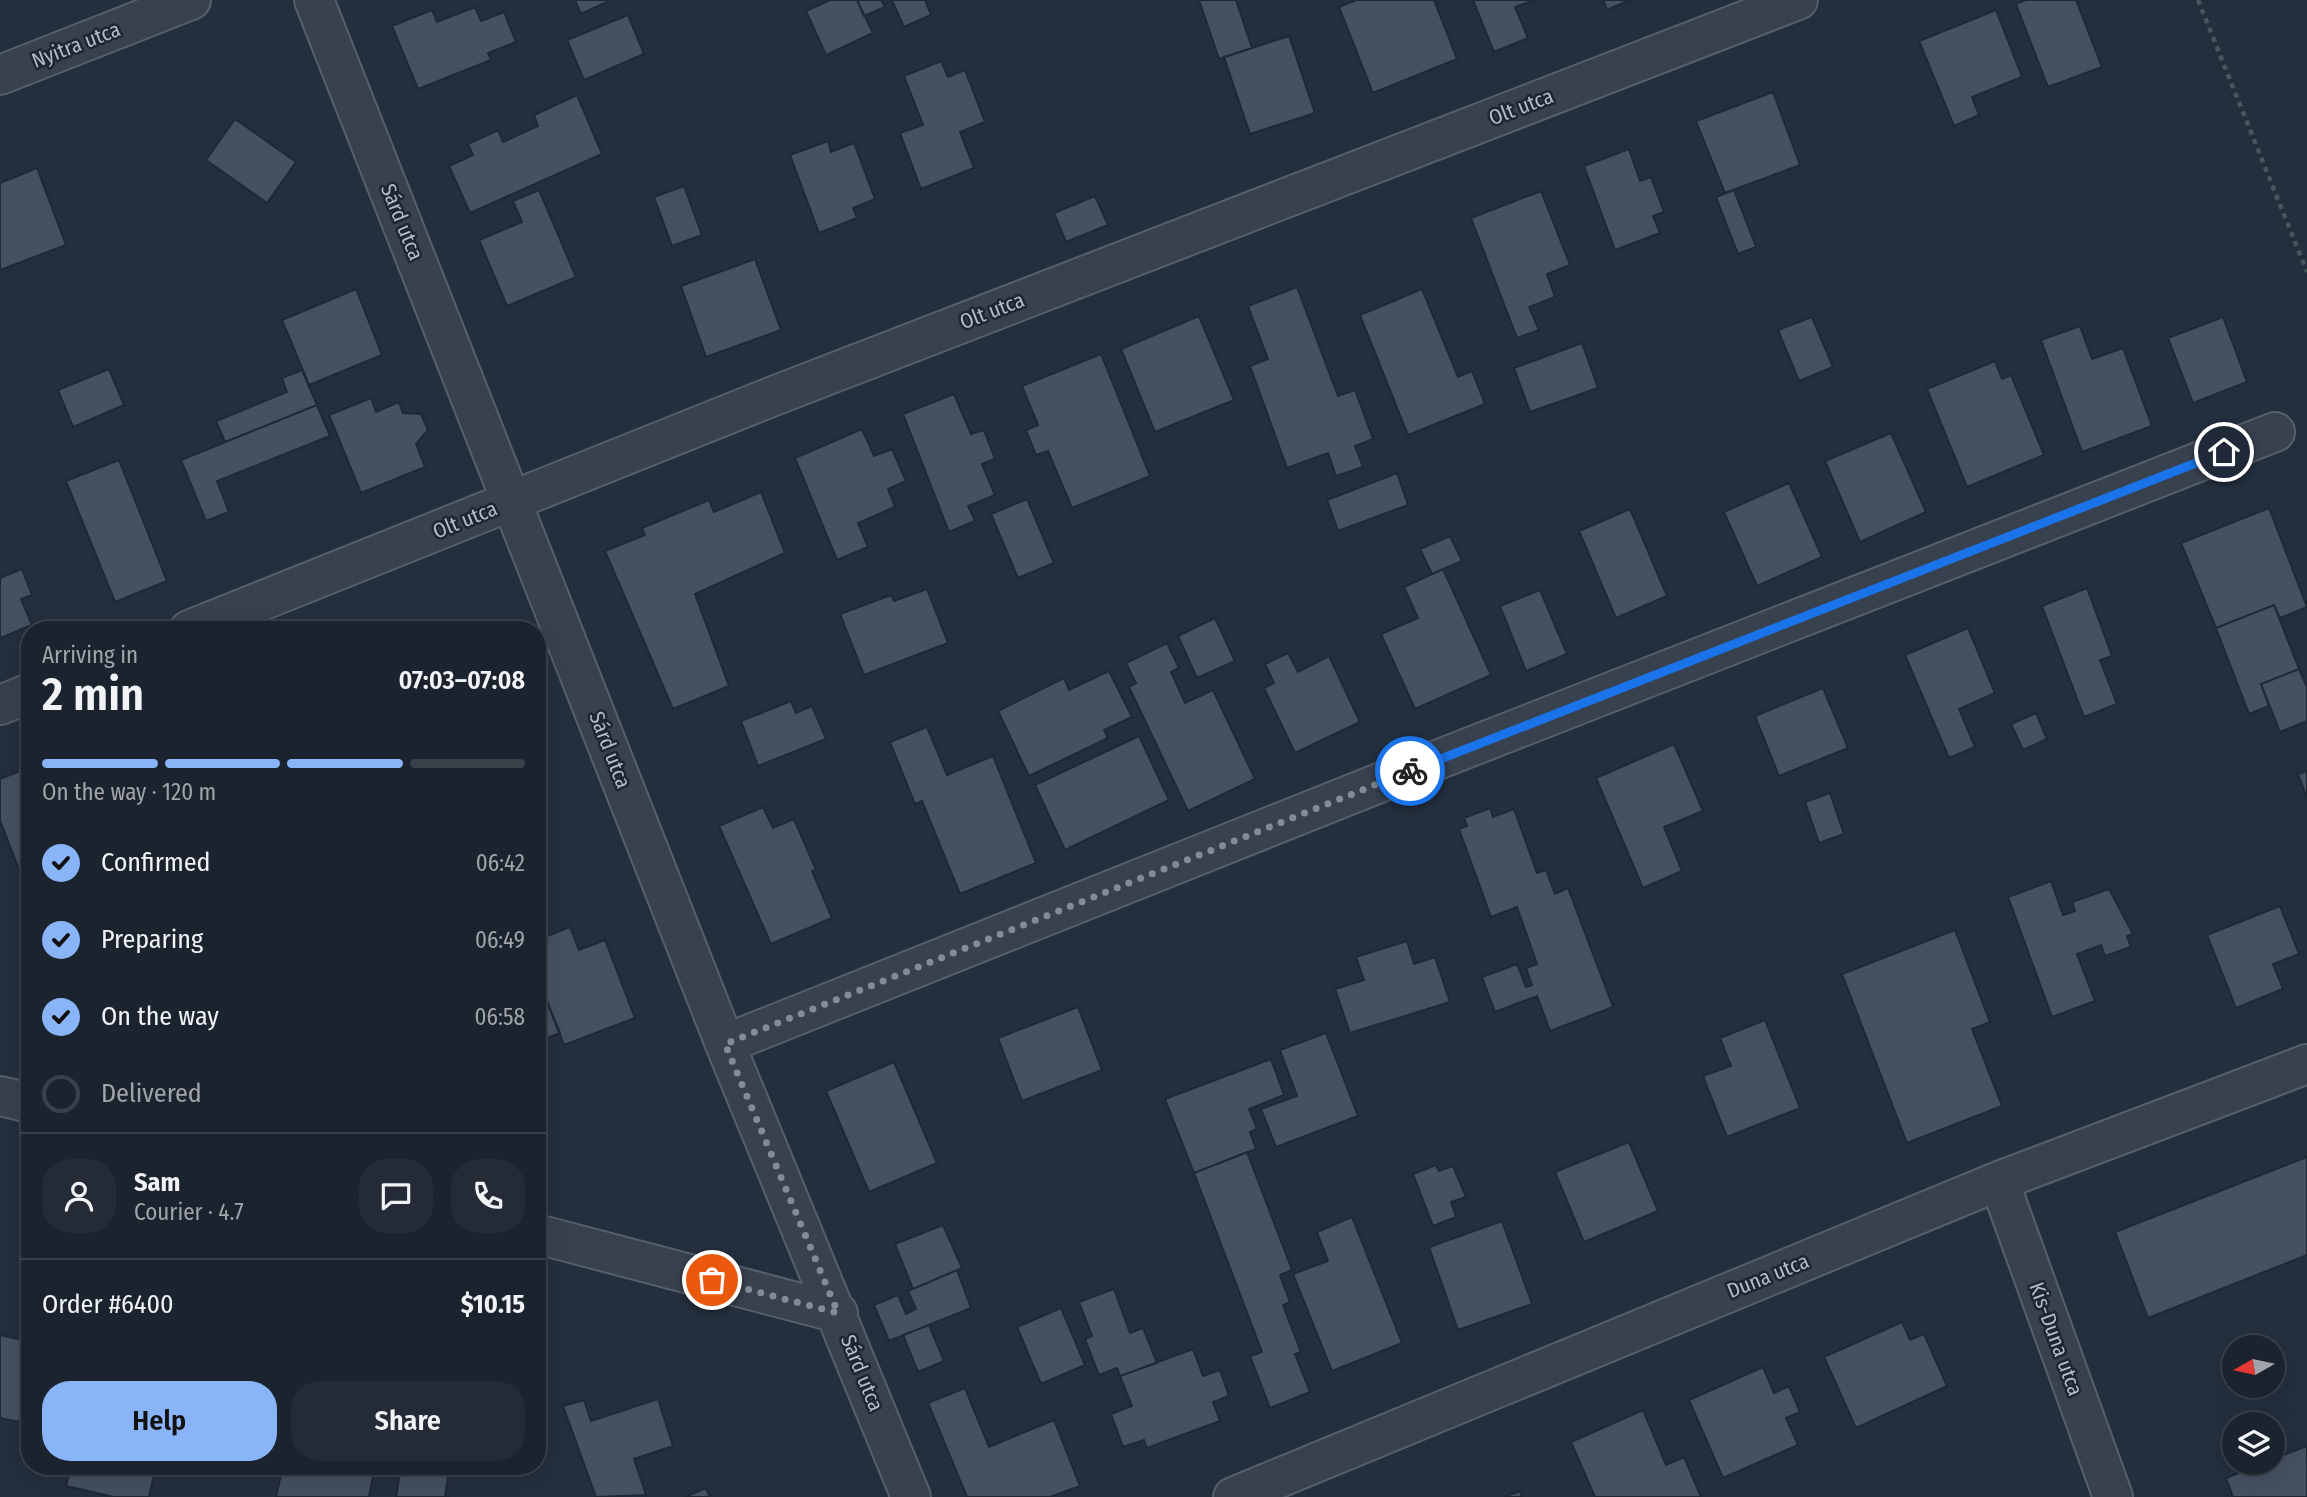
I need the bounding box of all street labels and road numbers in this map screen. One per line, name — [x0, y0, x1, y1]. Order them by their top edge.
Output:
street label: Nyitra utca — [28, 16, 124, 74]
street label: Olt utca — [1485, 83, 1557, 131]
street label: Sárd utca — [375, 180, 429, 264]
street label: Olt utca — [956, 287, 1028, 335]
street label: Olt utca — [429, 495, 501, 545]
street label: Sárd utca — [583, 708, 637, 792]
street label: Duna utca — [1723, 1248, 1813, 1304]
street label: Kis-Duna utca — [2023, 1279, 2089, 1399]
street label: Sárd utca — [835, 1331, 889, 1415]

